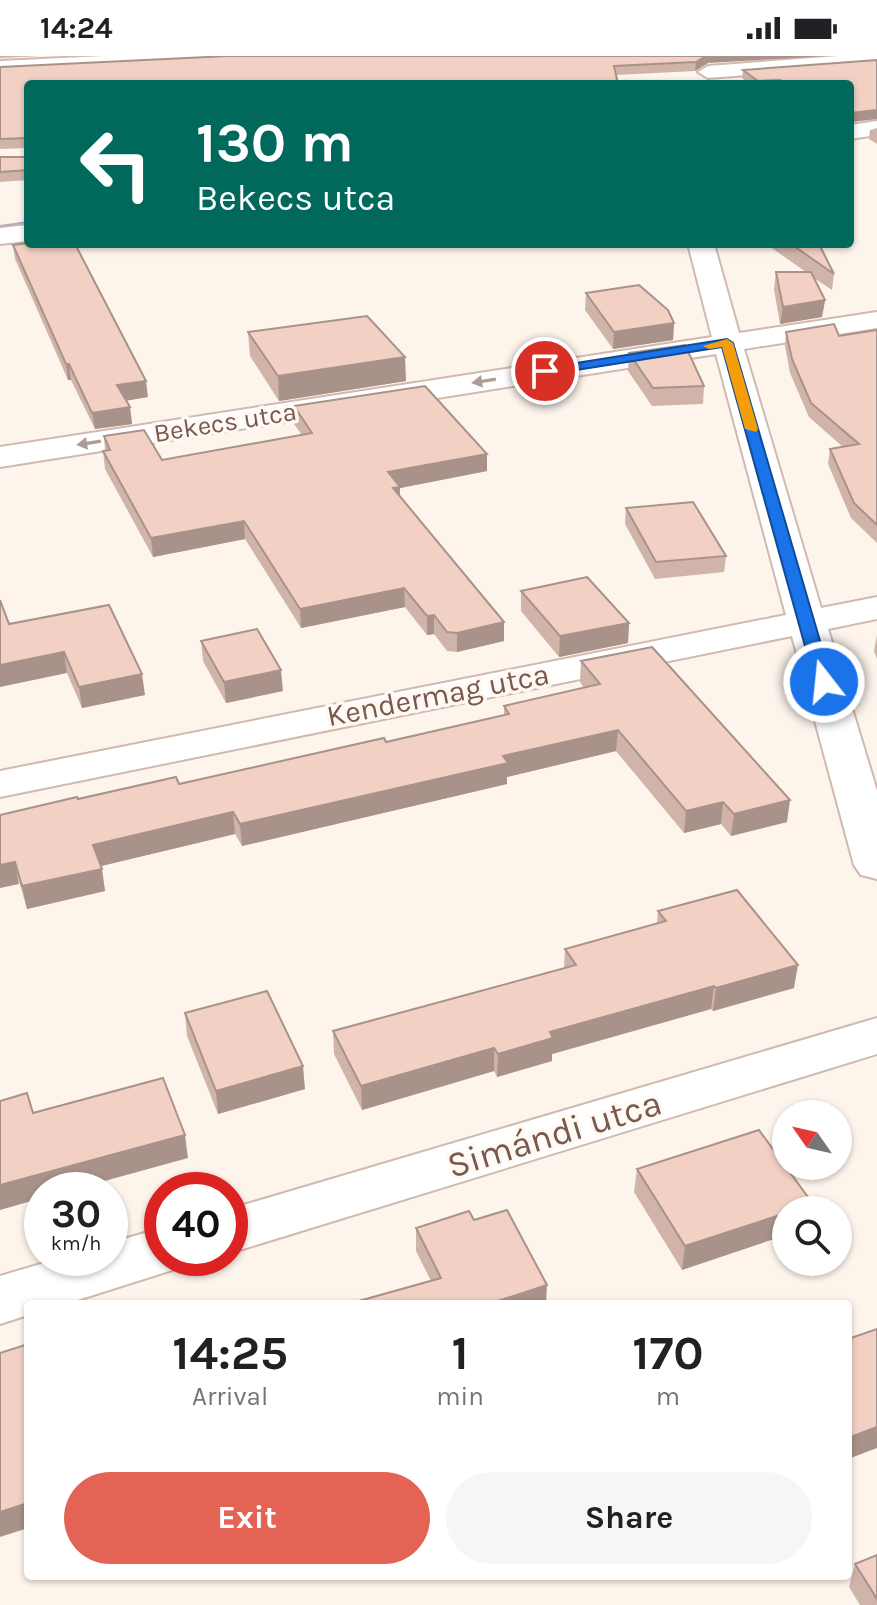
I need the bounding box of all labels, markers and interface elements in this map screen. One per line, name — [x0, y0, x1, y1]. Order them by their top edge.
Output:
text: 14:24 — [40, 10, 113, 46]
text: 130 m — [196, 110, 354, 175]
icon: left — [64, 112, 168, 216]
text: Bekecs utca — [196, 177, 395, 219]
pin — [511, 337, 579, 405]
icon: arrive — [523, 349, 567, 393]
one-way arrow — [471, 375, 496, 388]
street label: Bekecs utca — [152, 396, 299, 449]
one-way arrow — [76, 437, 101, 450]
position arrow — [782, 640, 866, 724]
street label: Kendermag utca — [324, 656, 552, 734]
street label: Simándi utca — [442, 1081, 667, 1186]
north arrow — [772, 1100, 852, 1180]
map controls — [772, 1100, 852, 1276]
speed limit sign: 40 — [144, 1172, 248, 1276]
text: 30 — [51, 1190, 101, 1237]
button: search — [772, 1196, 852, 1276]
text: km/h — [51, 1232, 101, 1255]
text: 14:25 — [172, 1325, 288, 1381]
text: 1 — [452, 1325, 469, 1381]
text: 170 — [632, 1325, 704, 1381]
text: Arrival — [192, 1381, 268, 1412]
text: min — [436, 1381, 484, 1412]
text: m — [656, 1381, 680, 1412]
button: Exit — [64, 1472, 430, 1564]
button: Share — [446, 1472, 812, 1564]

